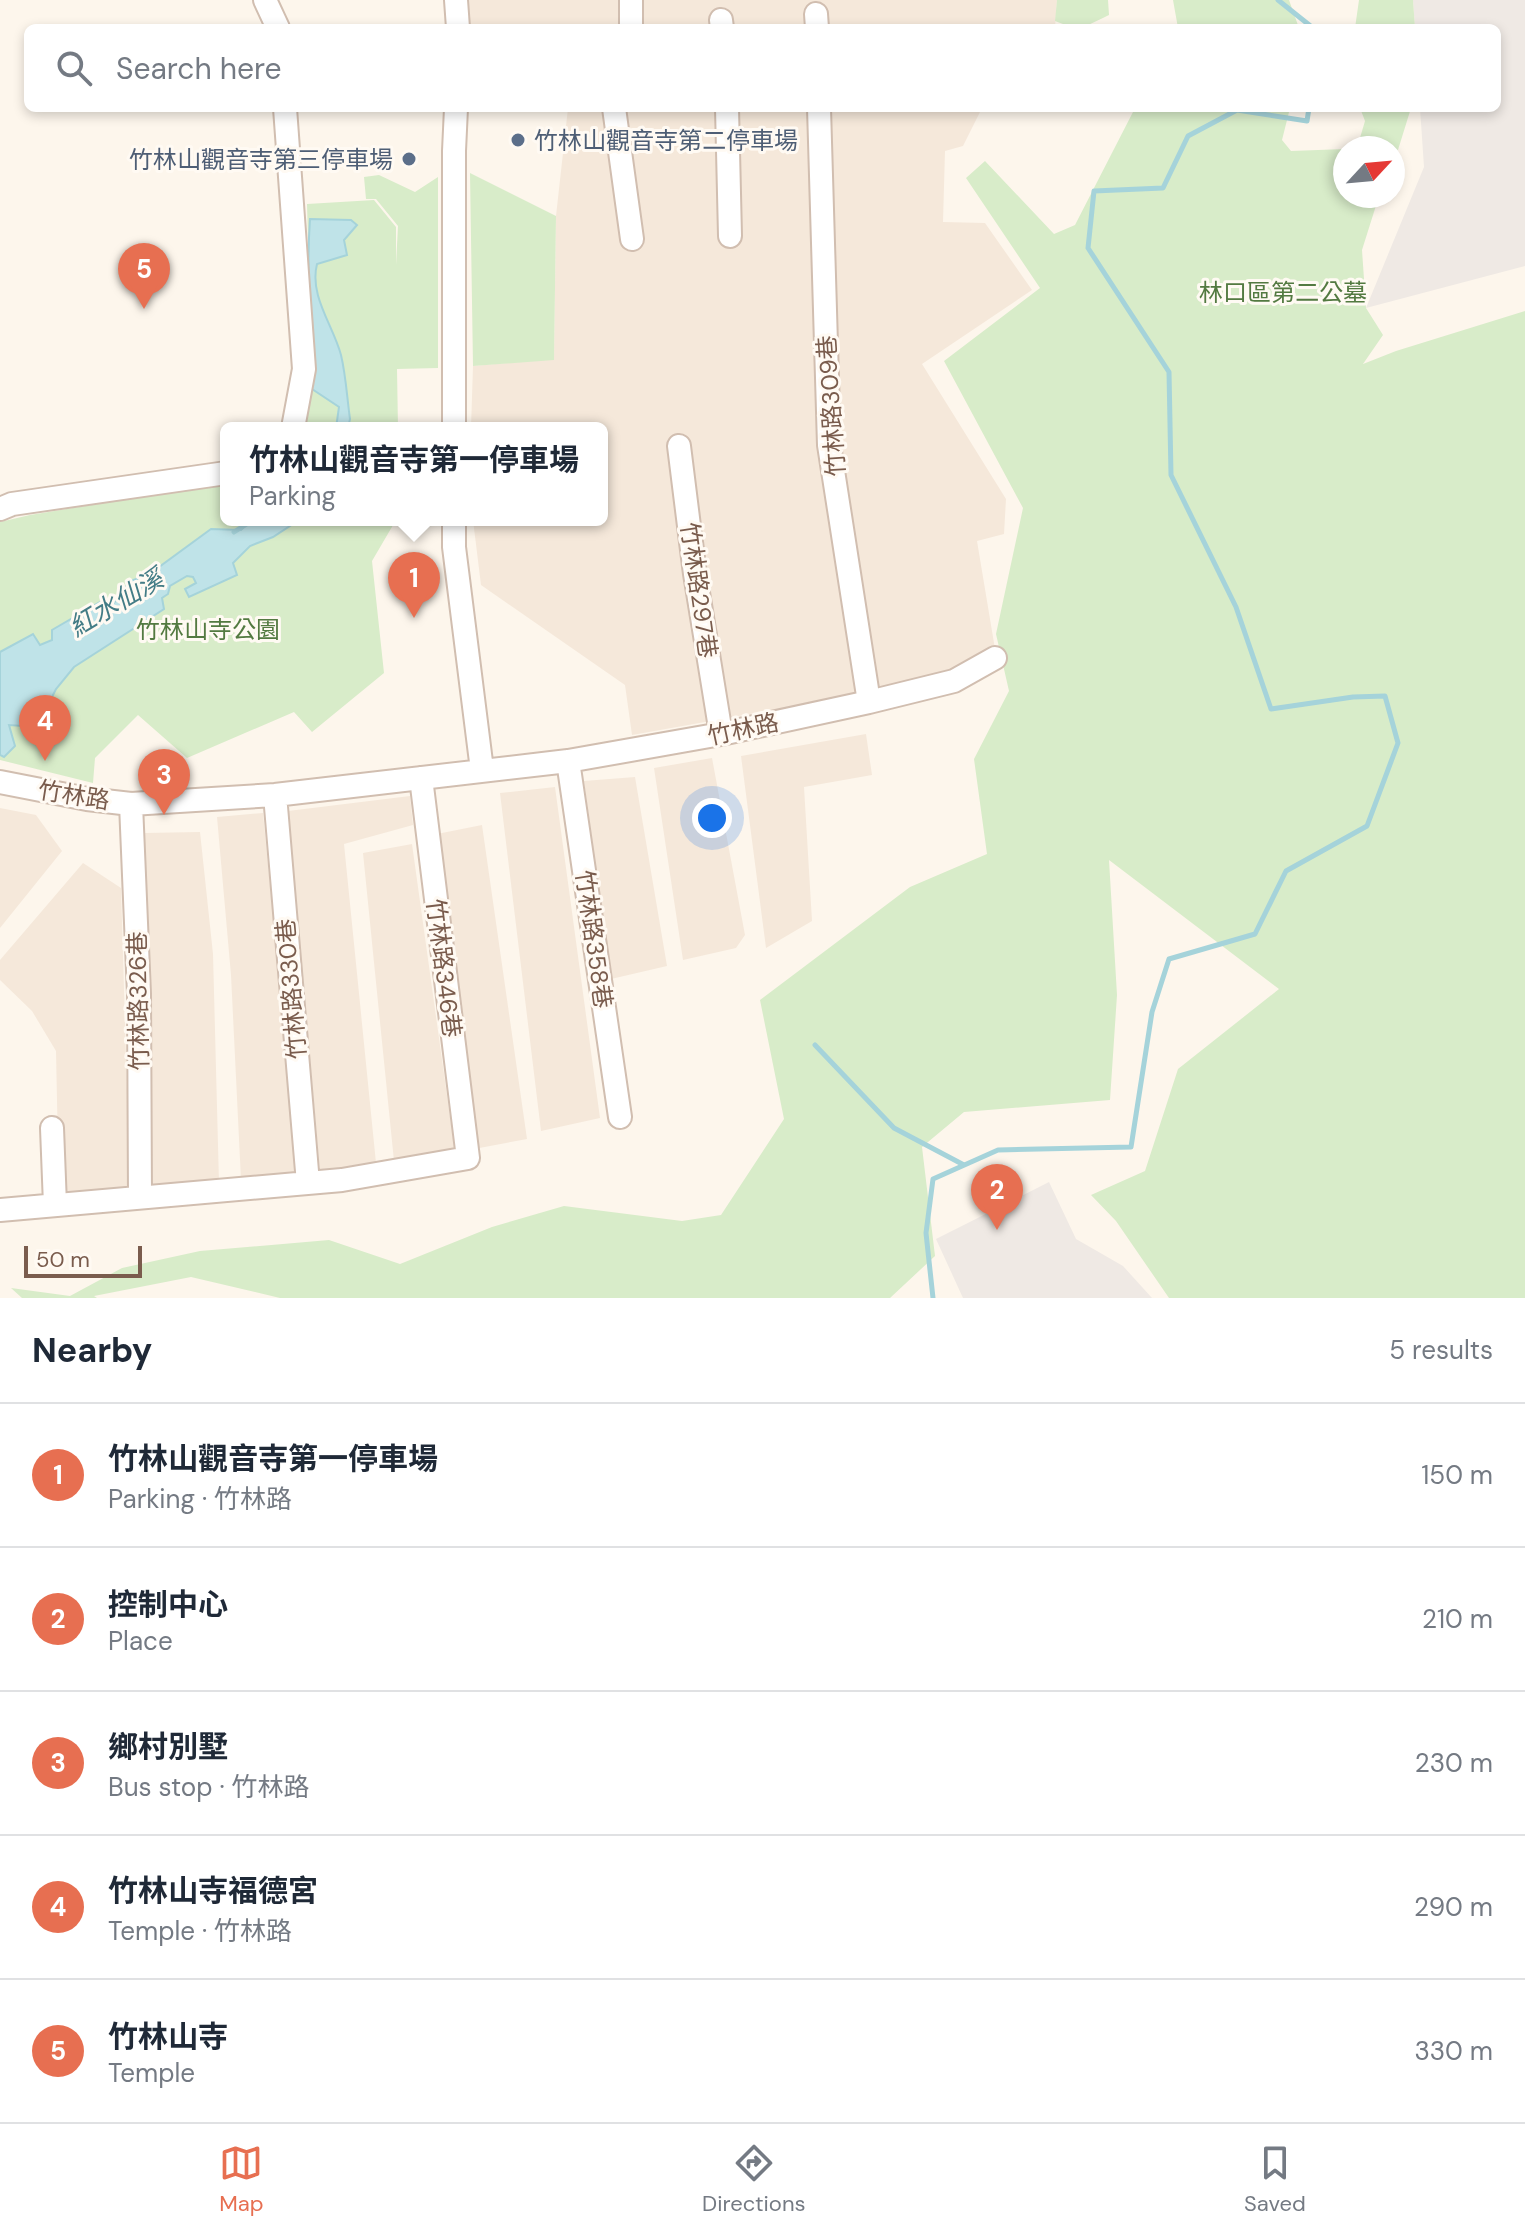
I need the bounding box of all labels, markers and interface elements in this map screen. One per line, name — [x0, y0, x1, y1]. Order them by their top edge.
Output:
search box — [24, 24, 1501, 112]
icon: search — [52, 46, 96, 90]
text: Search here — [116, 49, 282, 88]
place label: 竹林山觀音寺第二停車場 — [534, 125, 798, 156]
marker: 竹林山觀音寺第二停車場 — [509, 131, 527, 149]
north arrow — [1333, 136, 1405, 208]
place label: 竹林山觀音寺第三停車場 — [129, 144, 393, 175]
marker: 竹林山觀音寺第三停車場 — [400, 150, 418, 168]
pin: 5 — [118, 243, 170, 309]
park label: 林口區第二公墓 — [1199, 277, 1367, 308]
street label: 竹林路309巷 — [811, 334, 851, 478]
popup — [220, 422, 608, 526]
text: 竹林山觀音寺第一停車場 — [249, 440, 579, 479]
text: Parking — [249, 479, 336, 513]
street label: 竹林路297巷 — [674, 520, 724, 660]
pin: 1 — [388, 552, 440, 618]
water label: 紅水仙溪 — [63, 560, 173, 644]
park label: 竹林山寺公園 — [136, 614, 280, 645]
pin: 4 — [19, 695, 71, 761]
street label: 竹林路 — [705, 706, 781, 752]
pin: 3 — [138, 749, 190, 815]
street label: 竹林路 — [36, 774, 112, 816]
your location — [692, 798, 732, 838]
street label: 竹林路358巷 — [569, 868, 619, 1010]
street label: 竹林路346巷 — [420, 897, 468, 1039]
street label: 竹林路330巷 — [269, 918, 313, 1060]
street label: 竹林路326巷 — [121, 931, 155, 1071]
pin: 2 — [971, 1164, 1023, 1230]
scale bar — [24, 1242, 142, 1278]
text: 50 m — [36, 1245, 90, 1274]
text: Nearby — [32, 1328, 152, 1373]
text: 5 results — [1389, 1333, 1493, 1367]
text: 竹林山觀音寺第一停車場 — [108, 1439, 438, 1478]
text: 1 — [53, 1458, 63, 1492]
text: 150 m — [1421, 1458, 1493, 1492]
text: Parking · 竹林路 — [108, 1482, 292, 1516]
text: 控制中心 — [108, 1585, 228, 1624]
text: 2 — [50, 1602, 66, 1636]
text: 210 m — [1422, 1602, 1493, 1636]
text: Place — [108, 1624, 173, 1658]
text: 鄉村別墅 — [108, 1727, 228, 1766]
text: 3 — [50, 1746, 66, 1780]
text: 230 m — [1415, 1746, 1493, 1780]
text: Bus stop · 竹林路 — [108, 1770, 310, 1804]
text: 竹林山寺福德宮 — [108, 1871, 318, 1910]
text: 4 — [50, 1890, 66, 1924]
text: 290 m — [1414, 1890, 1493, 1924]
text: Temple · 竹林路 — [108, 1914, 292, 1948]
text: 竹林山寺 — [108, 2017, 228, 2056]
text: 5 — [50, 2034, 66, 2068]
text: 330 m — [1414, 2034, 1493, 2068]
text: Temple — [108, 2056, 195, 2090]
tab: Map — [219, 2141, 264, 2218]
tab: Directions — [702, 2141, 806, 2218]
tab: Saved — [1244, 2141, 1306, 2218]

